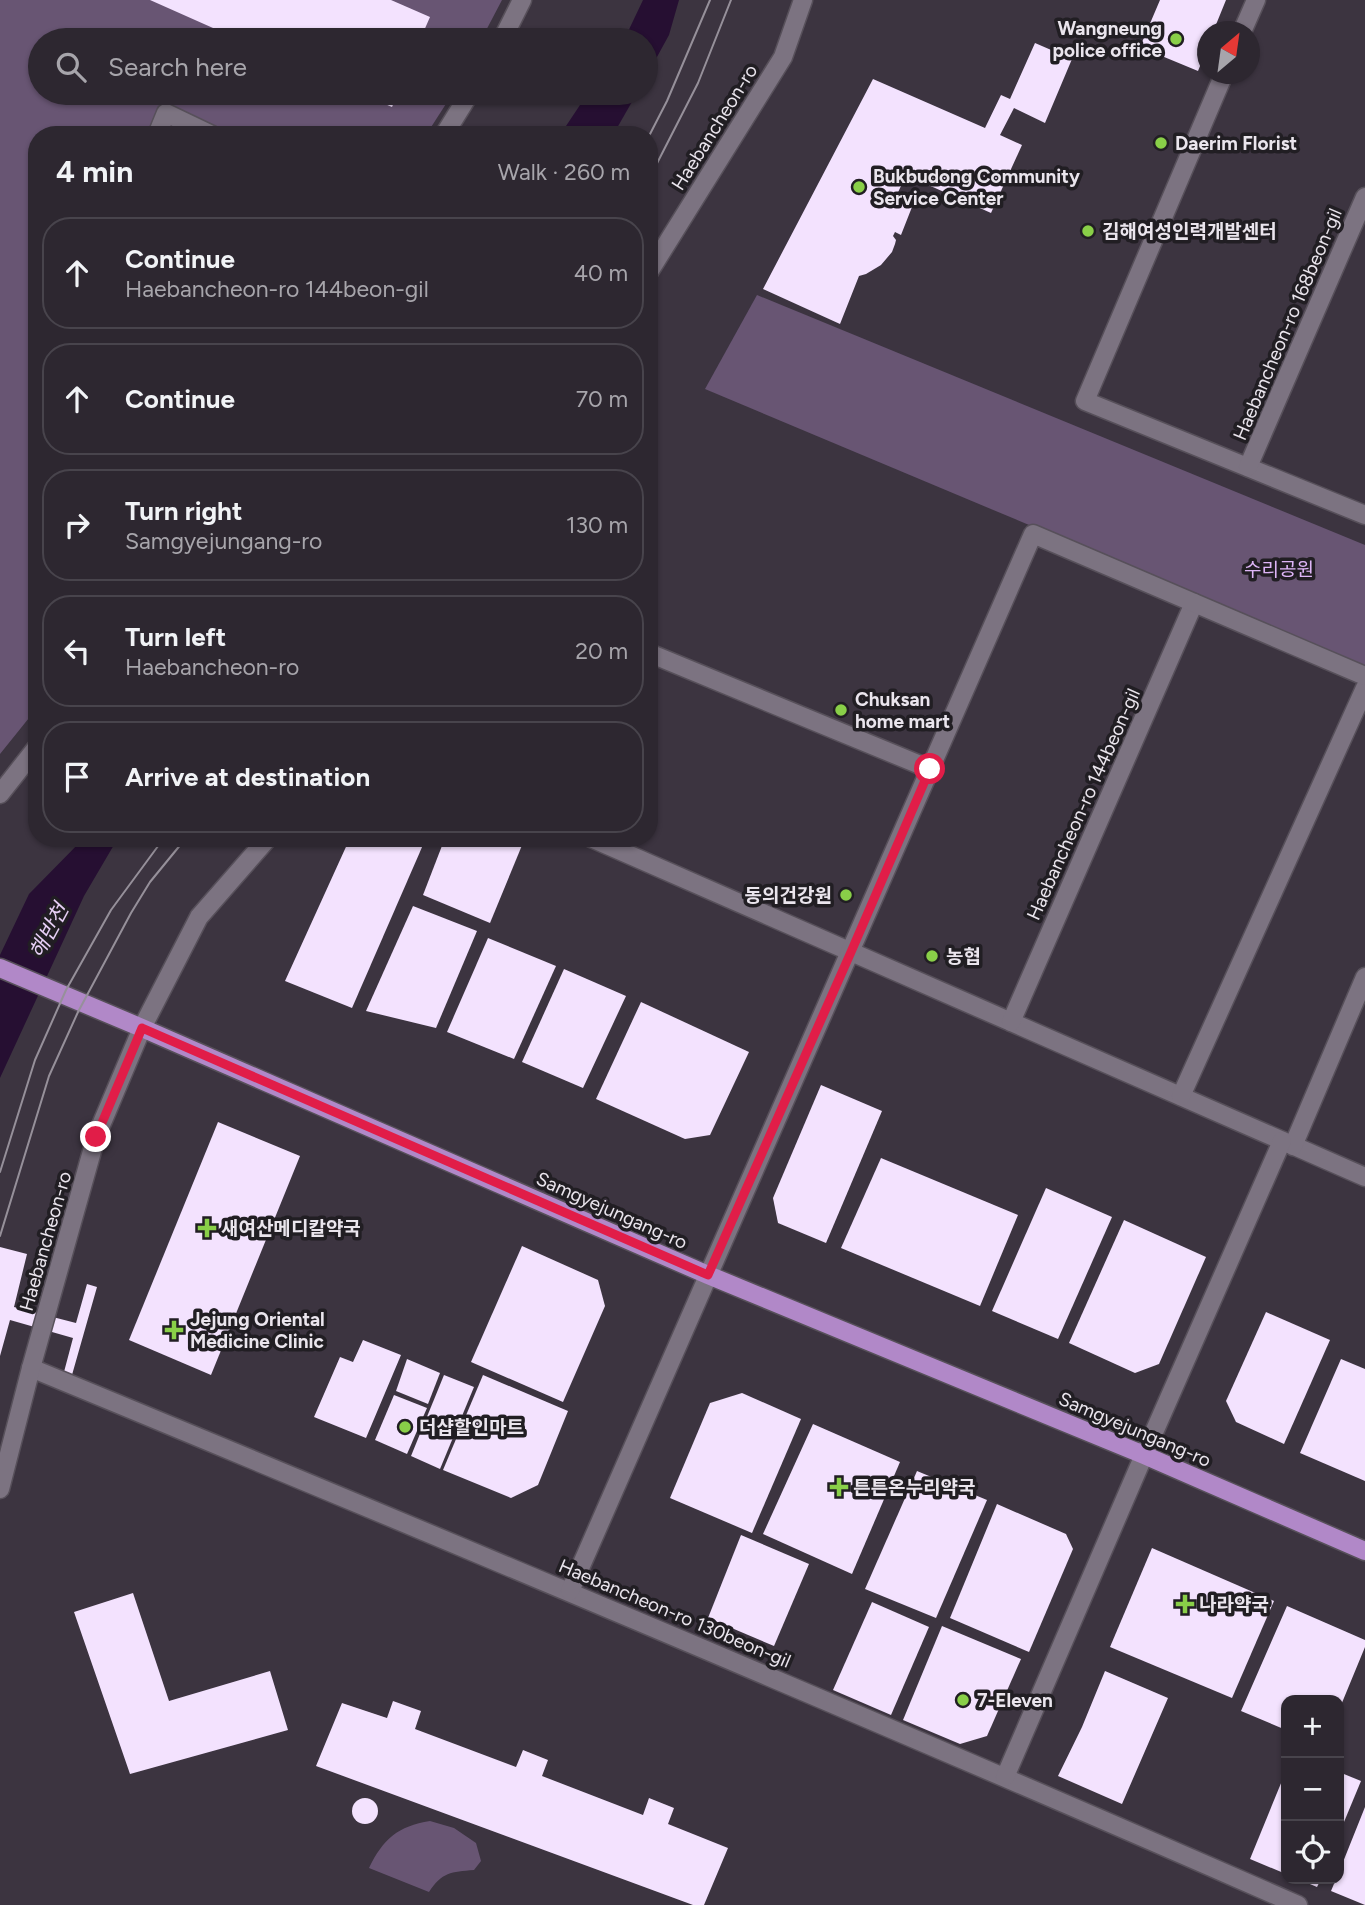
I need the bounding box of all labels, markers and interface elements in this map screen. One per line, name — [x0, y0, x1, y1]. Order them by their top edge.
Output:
place label: Wangneung police office — [1053, 17, 1162, 62]
north arrow — [1197, 21, 1260, 84]
search box — [28, 28, 658, 105]
marker: Wangneung police office — [1168, 31, 1184, 47]
icon: search — [52, 48, 90, 86]
text: Search here — [108, 51, 247, 83]
street label: Haebancheon-ro — [667, 60, 762, 194]
place label: Daerim Florist — [1175, 132, 1297, 155]
marker: Daerim Florist — [1153, 135, 1169, 151]
text: 4 min — [56, 153, 133, 190]
text: Walk · 260 m — [498, 158, 630, 186]
place label: Bukbudong Community Service Center — [873, 165, 1080, 210]
marker: Bukbudong Community Service Center — [851, 179, 867, 195]
street label: Haebancheon-ro 168beon-gil — [1228, 205, 1347, 444]
place label: 김해여성인력개발센터 — [1102, 220, 1277, 243]
marker: 김해여성인력개발센터 — [1080, 223, 1096, 239]
text: Continue — [125, 243, 235, 275]
icon: ahead — [58, 254, 96, 292]
text: 40 m — [574, 259, 628, 287]
text: Haebancheon-ro 144beon-gil — [125, 275, 429, 303]
icon: ahead — [58, 380, 96, 418]
text: Continue — [125, 383, 235, 415]
text: 70 m — [576, 385, 628, 413]
text: Turn right — [125, 495, 242, 527]
icon: right — [58, 506, 96, 544]
text: 130 m — [566, 511, 628, 539]
text: Samgyejungang-ro — [125, 527, 322, 555]
park label: 수리공원 — [1244, 558, 1314, 581]
text: Turn left — [125, 621, 226, 653]
icon: left — [58, 632, 96, 670]
text: 20 m — [575, 637, 628, 665]
text: Haebancheon-ro — [125, 653, 299, 681]
street label: Haebancheon-ro 144beon-gil — [1022, 685, 1145, 924]
place label: Chuksan home mart — [855, 688, 950, 733]
marker: Chuksan home mart — [833, 702, 849, 718]
route start — [914, 753, 945, 784]
icon: arrive — [58, 758, 96, 796]
text: Arrive at destination — [125, 761, 370, 793]
place label: 동의건강원 — [745, 884, 832, 907]
marker: 동의건강원 — [838, 887, 854, 903]
water label: 해반천 — [24, 897, 74, 962]
place label: 농협 — [946, 945, 981, 968]
marker: 농협 — [924, 948, 940, 964]
route end — [80, 1121, 111, 1152]
street label: Samgyejungang-ro — [533, 1167, 691, 1254]
street label: Haebancheon-ro — [15, 1169, 76, 1314]
place label: 새여산메디칼약국 — [221, 1217, 361, 1240]
marker: 새여산메디칼약국 — [199, 1220, 215, 1236]
place label: Jejung Oriental Medicine Clinic — [190, 1308, 325, 1353]
marker: Jejung Oriental Medicine Clinic — [164, 1320, 184, 1340]
street label: Samgyejungang-ro — [1055, 1387, 1214, 1472]
place label: 더샵할인마트 — [419, 1416, 524, 1439]
marker: 더샵할인마트 — [397, 1419, 413, 1435]
place label: 튼튼온누리약국 — [853, 1476, 975, 1499]
marker: 튼튼온누리약국 — [831, 1479, 847, 1495]
street label: Haebancheon-ro 130beon-gil — [555, 1554, 794, 1673]
place label: 나라약국 — [1199, 1593, 1269, 1616]
marker: 나라약국 — [1177, 1596, 1193, 1612]
place label: 7-Eleven — [977, 1689, 1053, 1712]
marker: 7-Eleven — [955, 1692, 971, 1708]
map controls — [1281, 1695, 1344, 1884]
button: + — [1281, 1695, 1344, 1758]
button: − — [1281, 1758, 1344, 1821]
button: locate — [1281, 1821, 1344, 1884]

